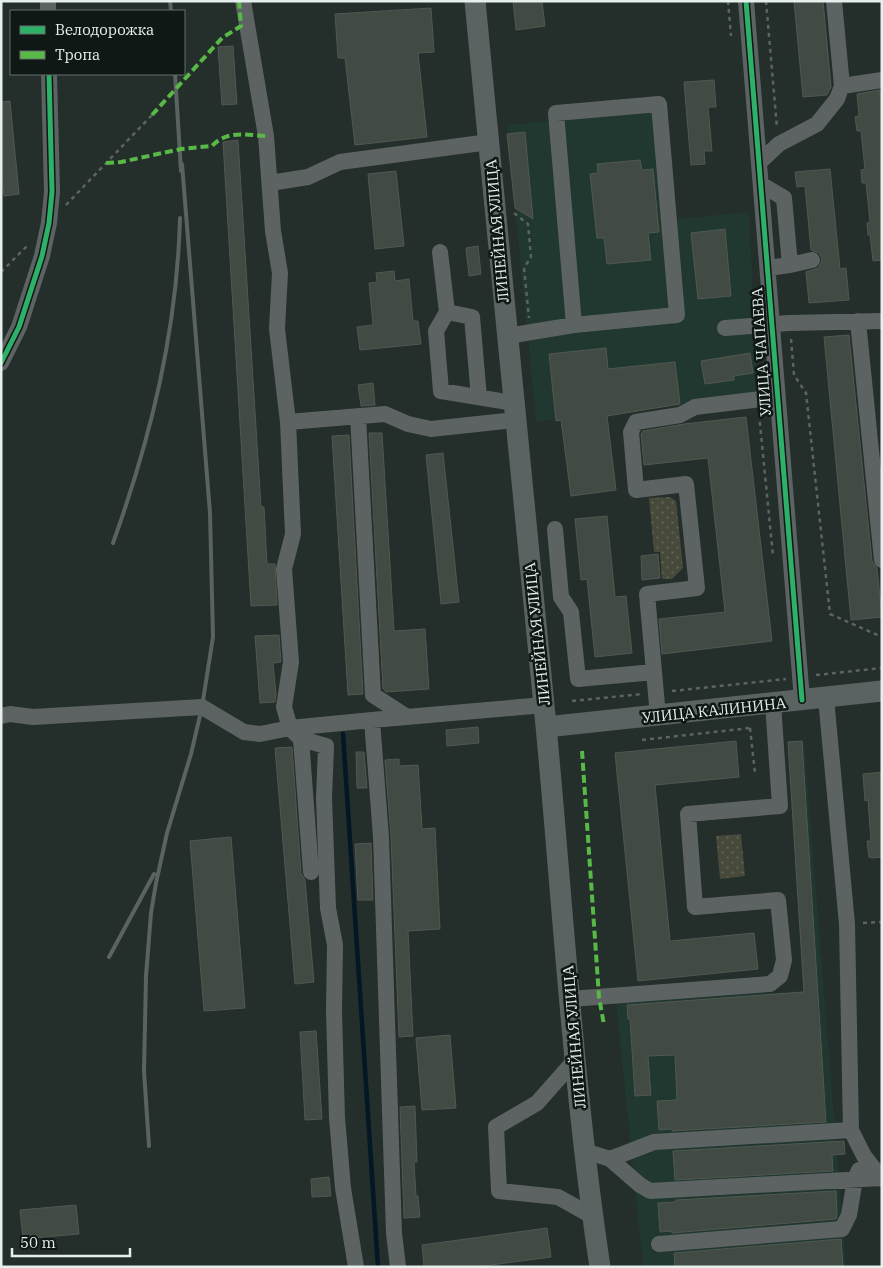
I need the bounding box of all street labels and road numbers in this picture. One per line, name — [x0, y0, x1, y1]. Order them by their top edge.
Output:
street label: ЛИНЕЙНАЯ УЛИЦА — [481, 158, 513, 303]
street label: УЛИЦА ЧАПАЕВА — [747, 286, 775, 417]
street label: ЛИНЕЙНАЯ УЛИЦА — [520, 561, 554, 706]
street label: УЛИЦА КАЛИНИНА — [641, 693, 788, 727]
street label: ЛИНЕЙНАЯ УЛИЦА — [558, 964, 590, 1109]

